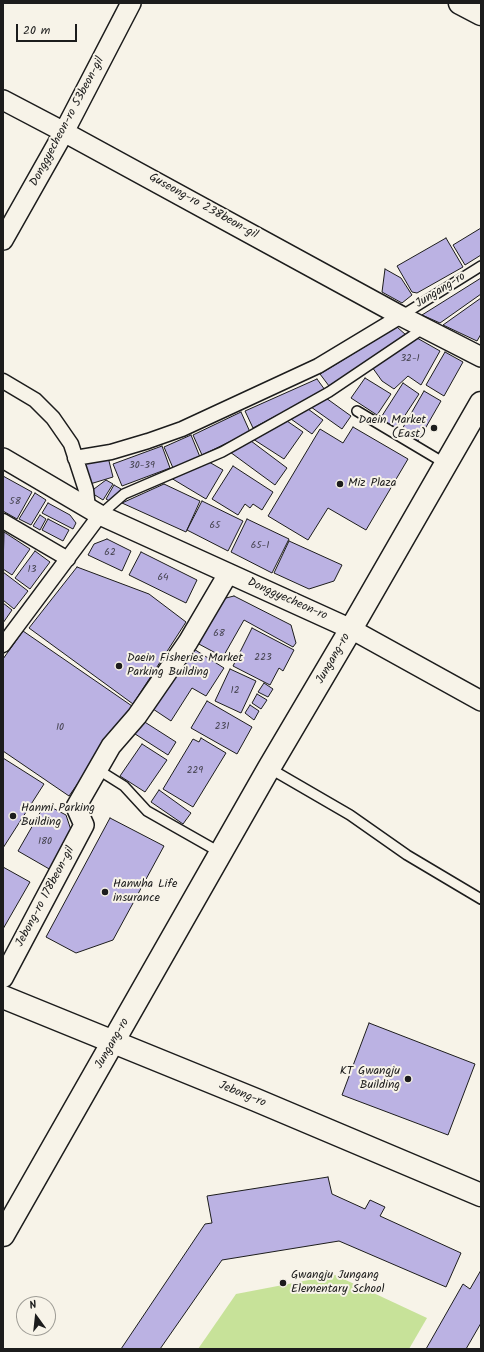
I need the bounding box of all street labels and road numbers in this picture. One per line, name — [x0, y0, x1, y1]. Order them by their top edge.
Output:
street label: Donggyecheon-ro 53beon-gil — [28, 55, 108, 189]
street label: Guseong-ro 238beon-gil — [146, 171, 260, 243]
street label: Jungang-ro — [413, 270, 469, 312]
street label: Donggyecheon-ro — [245, 576, 329, 624]
street label: Jungang-ro — [314, 631, 354, 687]
street label: Jebong-ro 178beon-gil — [13, 844, 79, 950]
street label: Jungang-ro — [93, 1016, 133, 1072]
street label: Jebong-ro — [216, 1079, 268, 1111]

